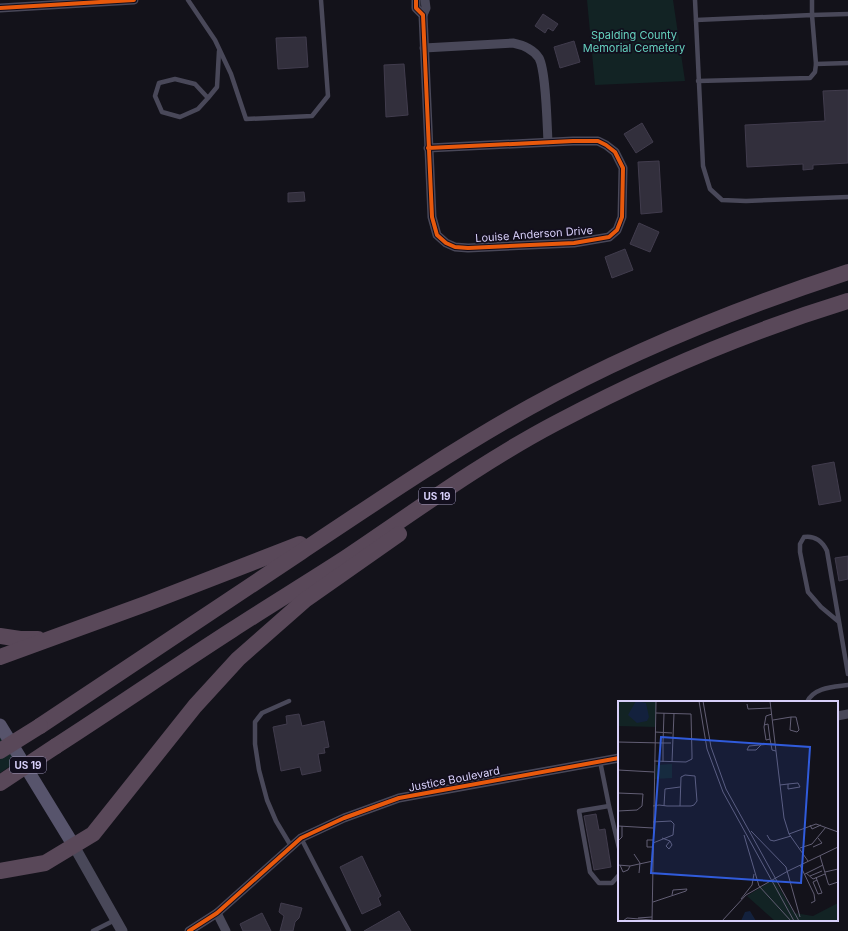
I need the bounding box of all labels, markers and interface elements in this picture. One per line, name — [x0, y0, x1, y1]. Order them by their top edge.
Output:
park label: Spalding County Memorial Cemetery — [583, 28, 685, 55]
street label: Louise Anderson Drive — [475, 223, 593, 245]
road number: US 19 — [419, 488, 455, 504]
inset map — [618, 701, 838, 921]
road number: US 19 — [10, 757, 46, 773]
street label: Justice Boulevard — [407, 763, 501, 795]

